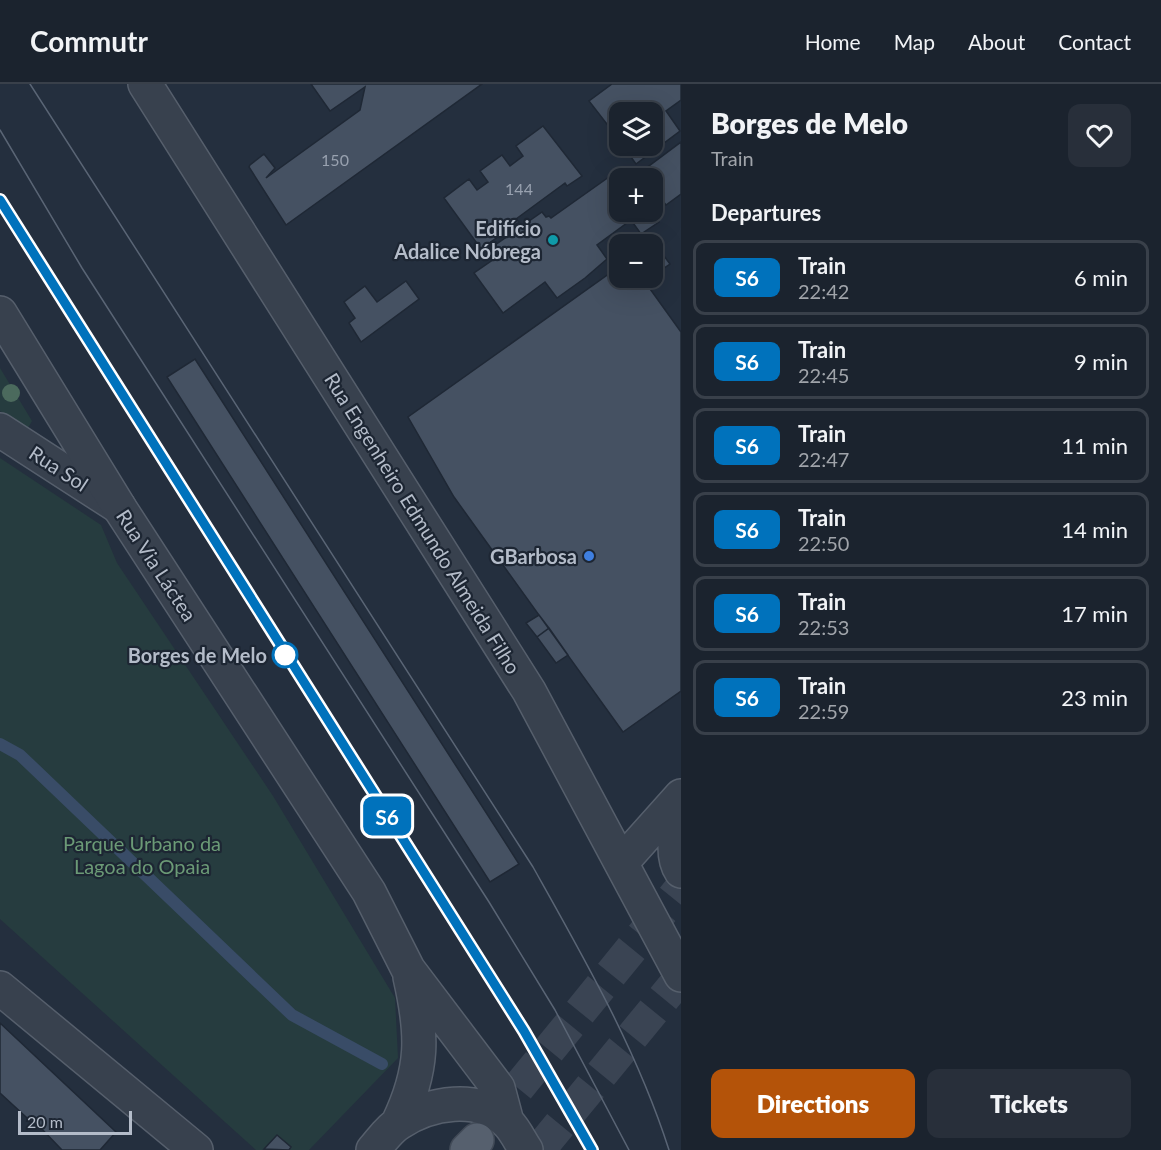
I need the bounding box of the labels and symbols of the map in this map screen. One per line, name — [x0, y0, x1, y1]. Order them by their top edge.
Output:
house number: 150 — [321, 150, 349, 169]
house number: 144 — [505, 179, 533, 198]
place label: Edifício Adalice Nóbrega — [393, 216, 541, 263]
marker: Edifício Adalice Nóbrega — [546, 233, 560, 247]
street label: Rua Engenheiro Edmundo Almeida Filho — [320, 368, 526, 678]
street label: Rua Sol — [25, 440, 93, 496]
street label: Rua Via Láctea — [112, 505, 202, 625]
place label: GBarbosa — [490, 544, 577, 568]
marker: GBarbosa — [582, 549, 596, 563]
marker: Borges de Melo — [272, 642, 298, 668]
place label: Borges de Melo — [128, 643, 267, 667]
line badge: S6 — [360, 796, 414, 836]
park label: Parque Urbano da Lagoa do Opaia — [63, 831, 221, 878]
scale bar — [18, 1108, 132, 1136]

